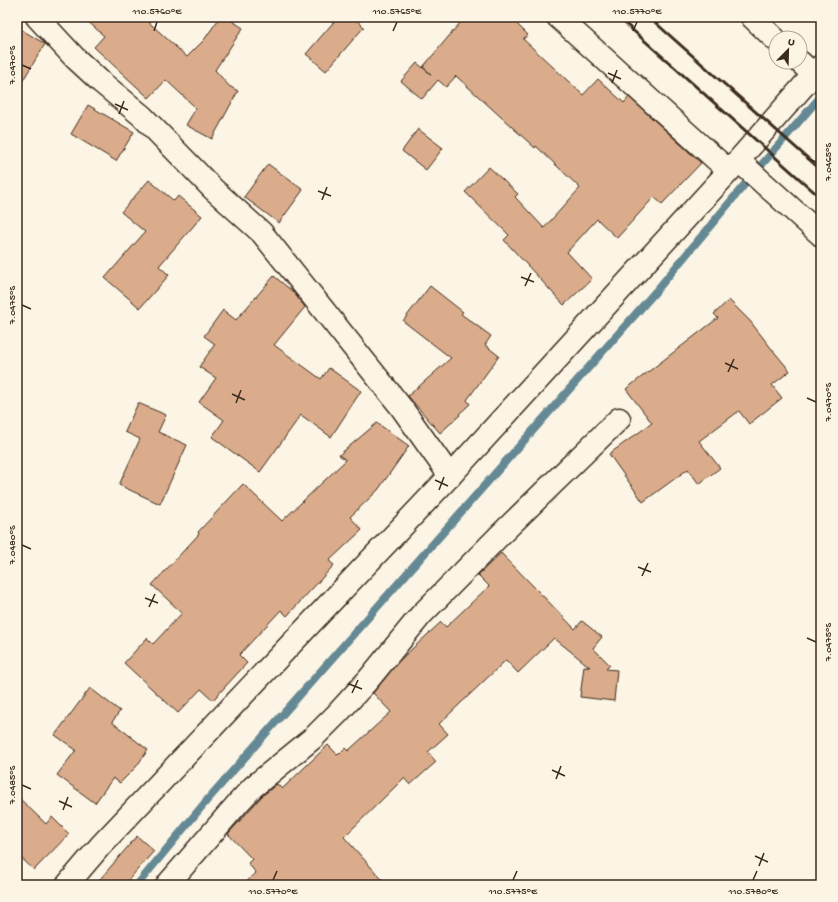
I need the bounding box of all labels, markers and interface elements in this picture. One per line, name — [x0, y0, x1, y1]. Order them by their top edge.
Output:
text: 110.5760°E — [132, 6, 182, 18]
text: 110.5765°E — [372, 6, 422, 18]
text: 110.5770°E — [612, 6, 662, 18]
north arrow — [768, 30, 808, 70]
text: U — [786, 36, 797, 50]
text: 7.0470°S — [7, 45, 19, 85]
text: 7.0465°S — [823, 143, 835, 182]
text: 7.0475°S — [7, 285, 19, 325]
text: 7.0470°S — [823, 382, 835, 422]
text: 7.0480°S — [7, 525, 19, 566]
text: 7.0475°S — [823, 622, 835, 662]
text: 7.0485°S — [7, 765, 19, 805]
text: 110.5770°E — [248, 886, 298, 898]
text: 110.5775°E — [488, 886, 538, 898]
text: 110.5780°E — [727, 886, 778, 898]

